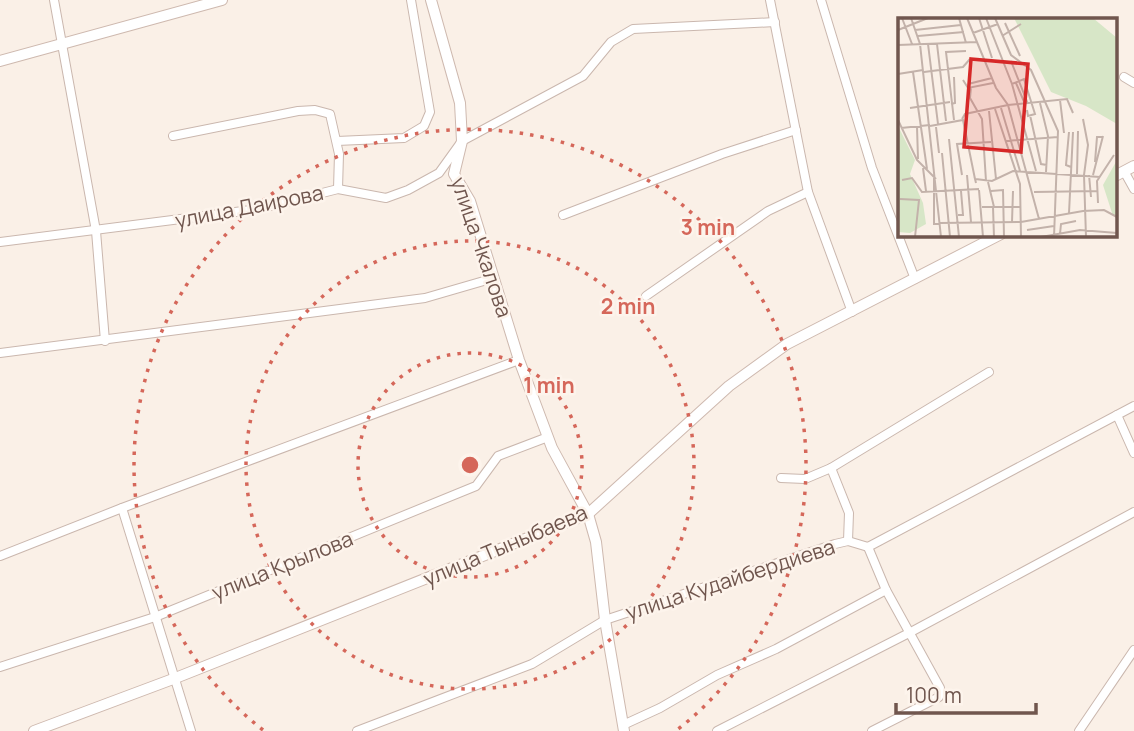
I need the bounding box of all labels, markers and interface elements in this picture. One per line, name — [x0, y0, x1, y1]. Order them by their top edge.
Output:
inset map — [898, 18, 1116, 236]
street label: улица Чкалова — [445, 173, 519, 321]
street label: улица Даирова — [173, 178, 325, 234]
text: 3 min — [681, 213, 735, 241]
text: 2 min — [601, 292, 655, 320]
text: 1 min — [523, 371, 575, 399]
centre of rings — [458, 453, 482, 477]
street label: улица Тыныбаева — [419, 498, 591, 592]
street label: улица Крылова — [207, 524, 357, 606]
street label: улица Кудайбердиева — [622, 532, 838, 626]
scale bar — [896, 672, 1036, 716]
text: 100 m — [906, 681, 962, 709]

